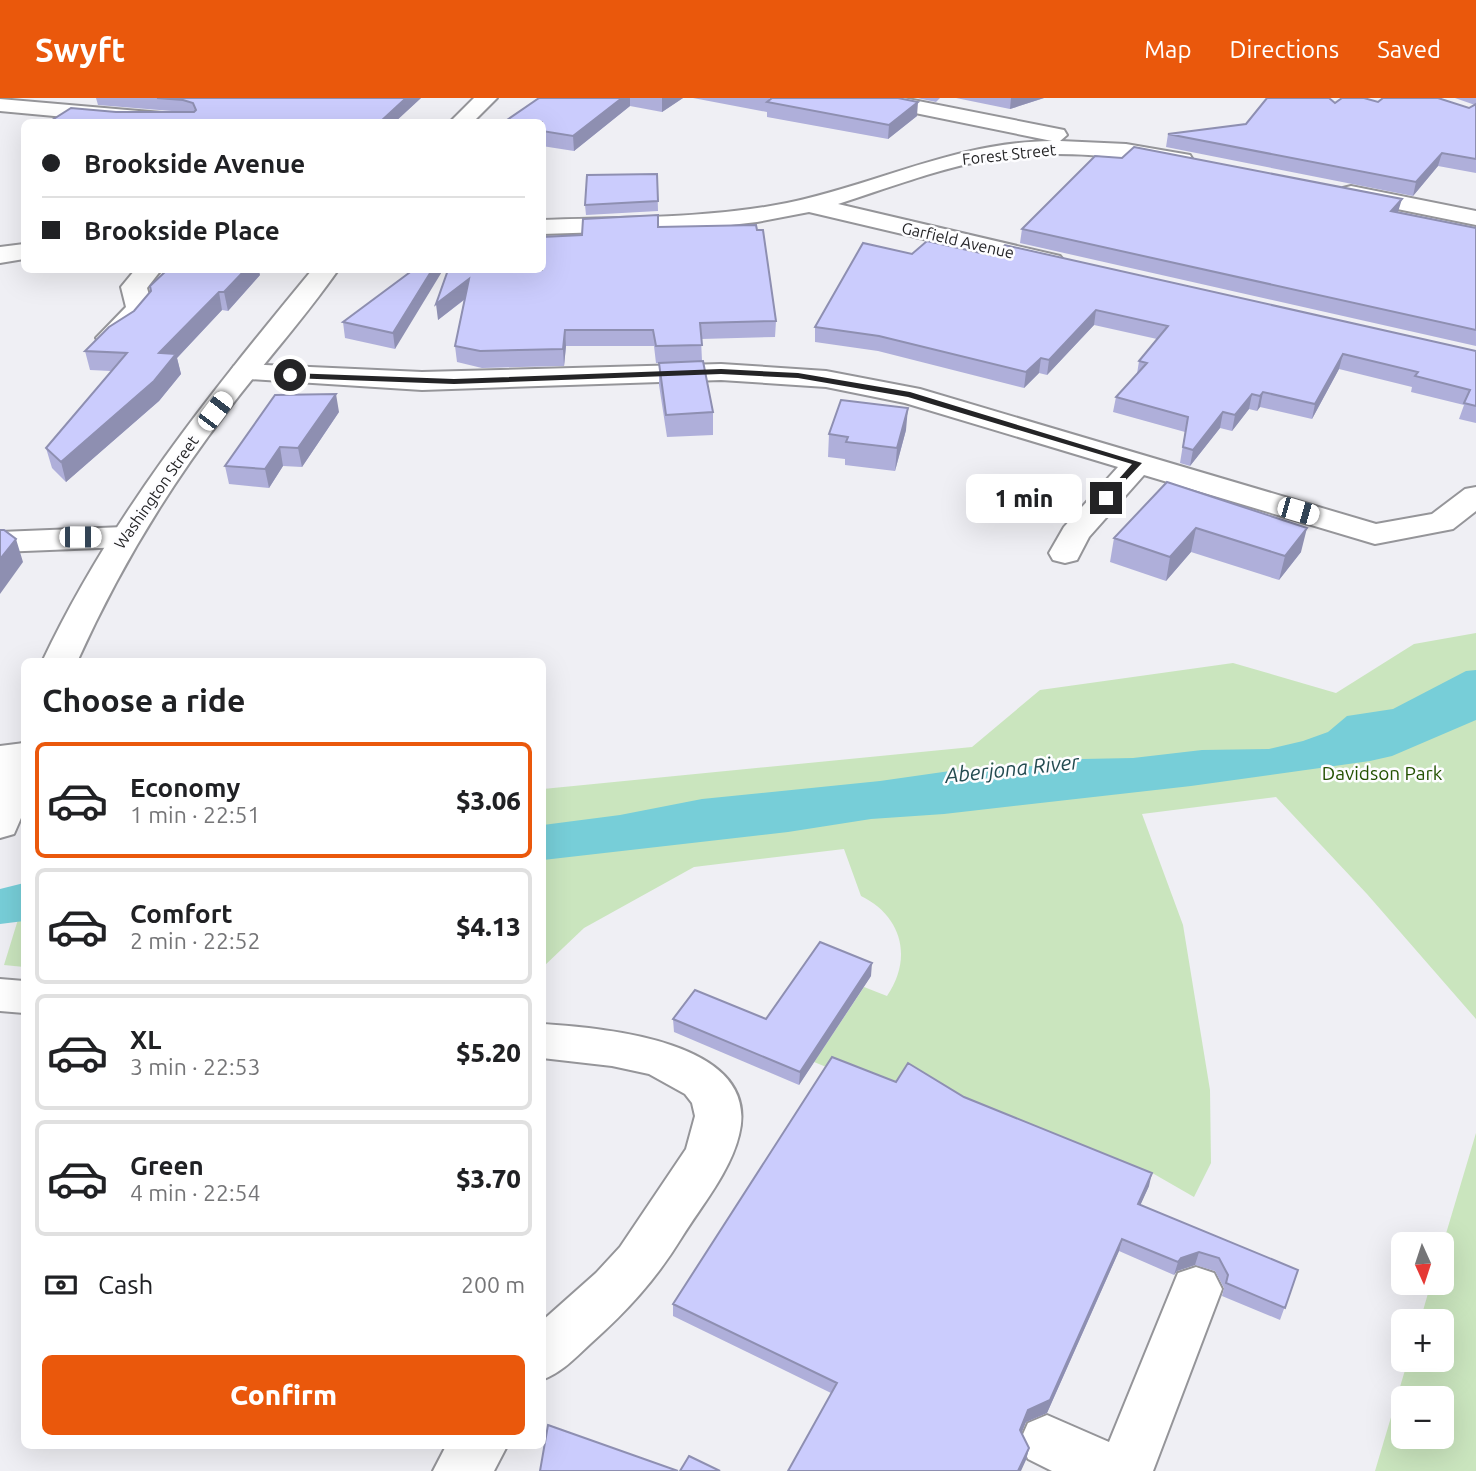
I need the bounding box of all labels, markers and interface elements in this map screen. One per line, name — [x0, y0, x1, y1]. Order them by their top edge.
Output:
text: Swyft — [35, 31, 125, 68]
text: Map — [1144, 36, 1191, 63]
text: Directions — [1229, 36, 1339, 63]
text: Saved — [1377, 36, 1441, 63]
street label: Forest Street — [961, 140, 1057, 168]
text: Brookside Avenue — [84, 149, 305, 178]
text: Brookside Place — [84, 216, 280, 245]
street label: Garfield Avenue — [900, 218, 1016, 262]
route start — [274, 359, 306, 391]
car — [194, 388, 237, 434]
street label: Washington Street — [110, 431, 202, 552]
callout: 1 min — [966, 474, 1082, 522]
route end — [1090, 482, 1122, 514]
text: 1 min — [995, 486, 1053, 511]
car — [1275, 495, 1322, 527]
car — [60, 527, 102, 548]
text: Choose a ride — [42, 682, 245, 718]
water label: Aberjona River — [943, 749, 1081, 787]
park label: Davidson Park — [1322, 762, 1443, 784]
icon: car — [46, 769, 109, 832]
text: Economy — [130, 773, 240, 802]
text: $3.06 — [456, 786, 521, 815]
text: 1 min · 22:51 — [130, 802, 261, 827]
icon: car — [46, 895, 109, 958]
text: Comfort — [130, 899, 233, 928]
text: $4.13 — [456, 912, 521, 941]
text: 2 min · 22:52 — [130, 928, 261, 953]
icon: car — [46, 1021, 109, 1084]
text: XL — [130, 1025, 161, 1054]
text: $5.20 — [456, 1038, 521, 1067]
text: 3 min · 22:53 — [130, 1054, 261, 1079]
icon: car — [46, 1147, 109, 1210]
text: Green — [130, 1151, 204, 1180]
text: $3.70 — [456, 1164, 521, 1193]
text: 4 min · 22:54 — [130, 1180, 261, 1205]
north arrow — [1391, 1232, 1454, 1295]
map controls — [1391, 1232, 1454, 1449]
icon: cash — [42, 1266, 80, 1304]
text: Cash — [98, 1270, 153, 1299]
text: 200 m — [461, 1272, 525, 1297]
button: + — [1391, 1309, 1454, 1372]
button: Confirm — [42, 1355, 525, 1435]
button: − — [1391, 1386, 1454, 1449]

